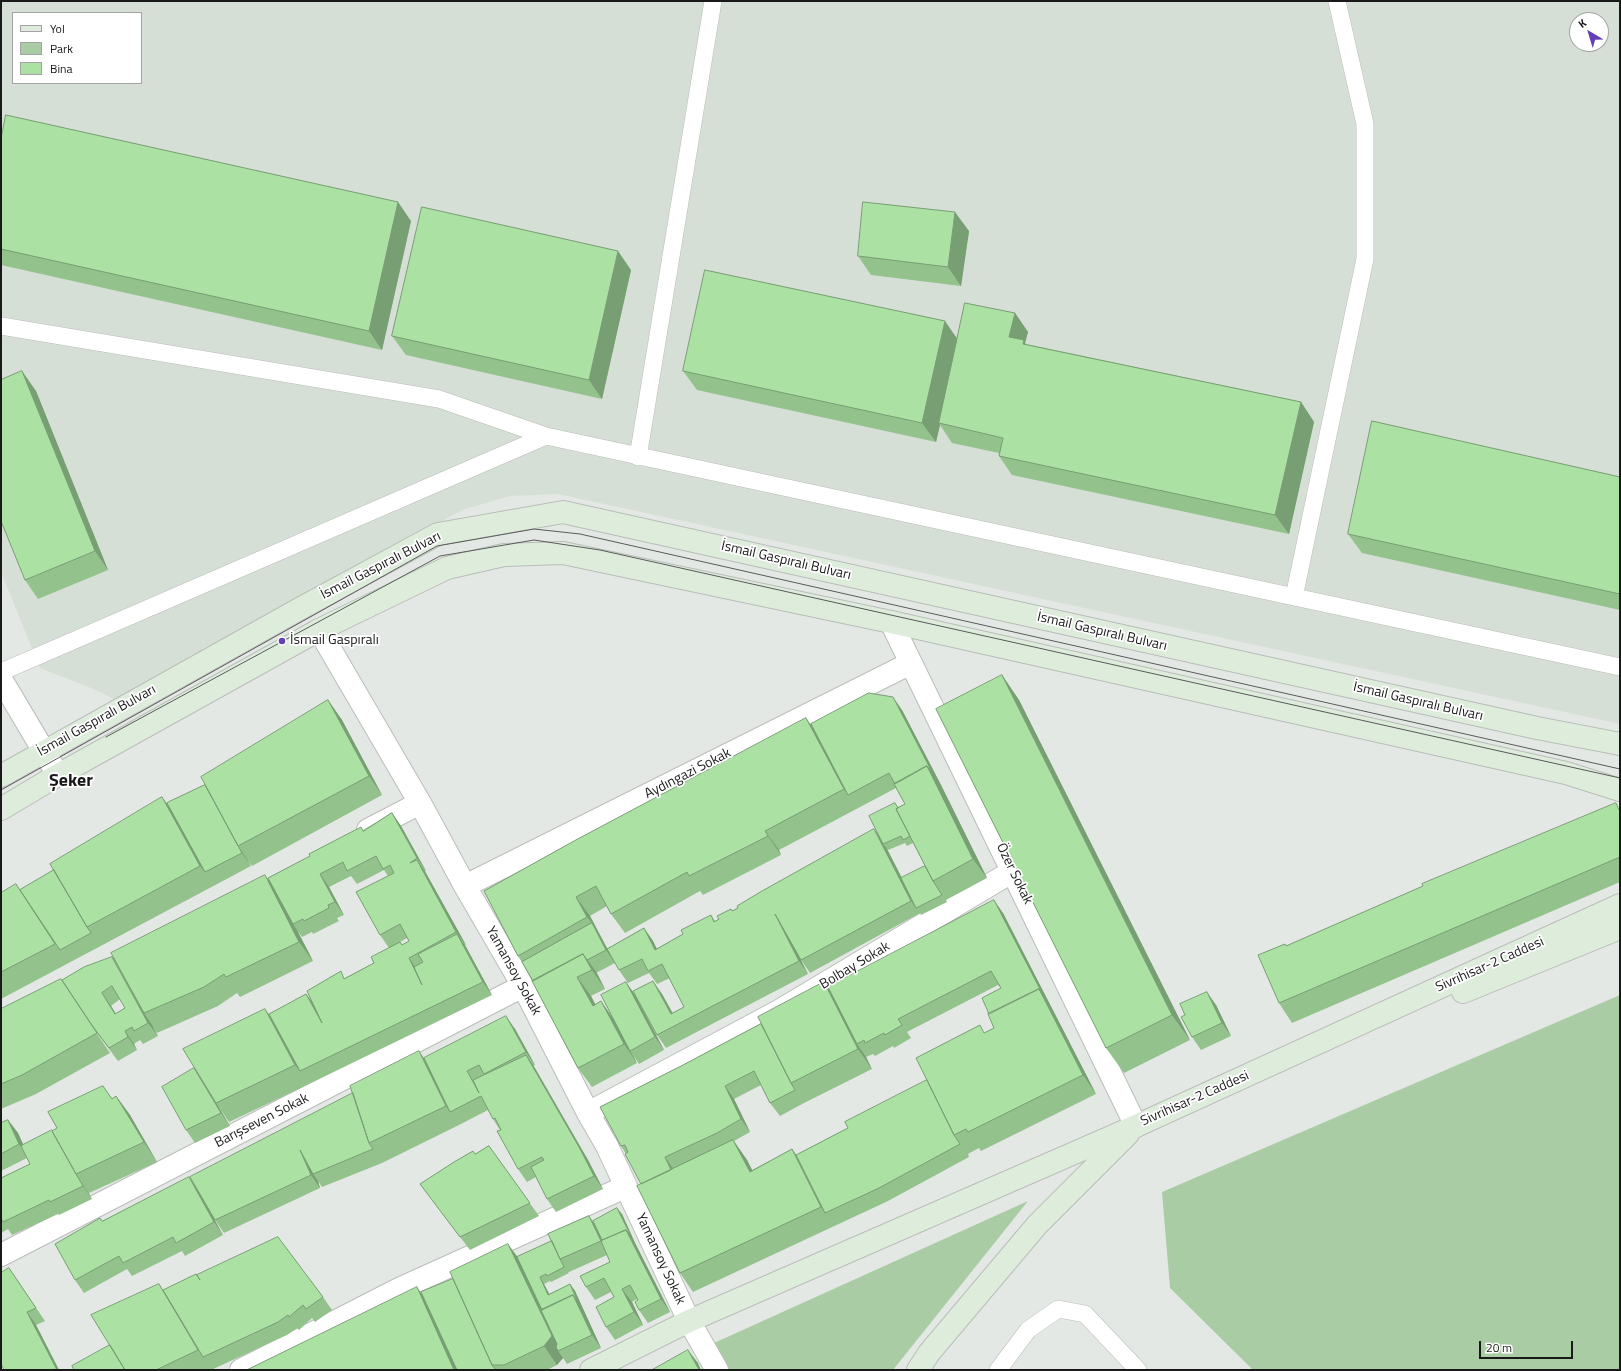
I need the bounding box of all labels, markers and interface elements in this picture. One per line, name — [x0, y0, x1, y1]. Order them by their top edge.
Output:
legend — [12, 12, 142, 84]
north arrow — [1569, 12, 1609, 52]
text: K — [1575, 15, 1590, 32]
text: Yol — [50, 19, 65, 38]
text: Park — [50, 39, 73, 58]
text: Bina — [50, 59, 72, 78]
street label: İsmail Gaspıralı Bulvarı — [318, 528, 444, 604]
street label: İsmail Gaspıralı Bulvarı — [719, 538, 853, 584]
street label: İsmail Gaspıralı Bulvarı — [1035, 609, 1169, 655]
place label: İsmail Gaspıralı — [290, 633, 379, 649]
marker: İsmail Gaspıralı — [277, 636, 287, 646]
street label: İsmail Gaspıralı Bulvarı — [1351, 679, 1485, 725]
street label: İsmail Gaspıralı Bulvarı — [35, 681, 159, 761]
street label: Aydıngazi Sokak — [642, 745, 734, 803]
district label: Şeker — [49, 771, 93, 793]
street label: Özer Sokak — [992, 841, 1036, 907]
street label: Yamansoy Sokak — [482, 924, 544, 1018]
street label: Sivrihisar-2 Caddesi — [1433, 934, 1547, 996]
street label: Bolbay Sokak — [817, 939, 893, 993]
street label: Sivrihisar-2 Caddesi — [1138, 1068, 1252, 1130]
street label: Barışseven Sokak — [212, 1090, 312, 1152]
street label: Yamansoy Sokak — [632, 1211, 688, 1307]
scale bar — [1481, 1333, 1575, 1359]
text: 20 m — [1486, 1338, 1512, 1357]

